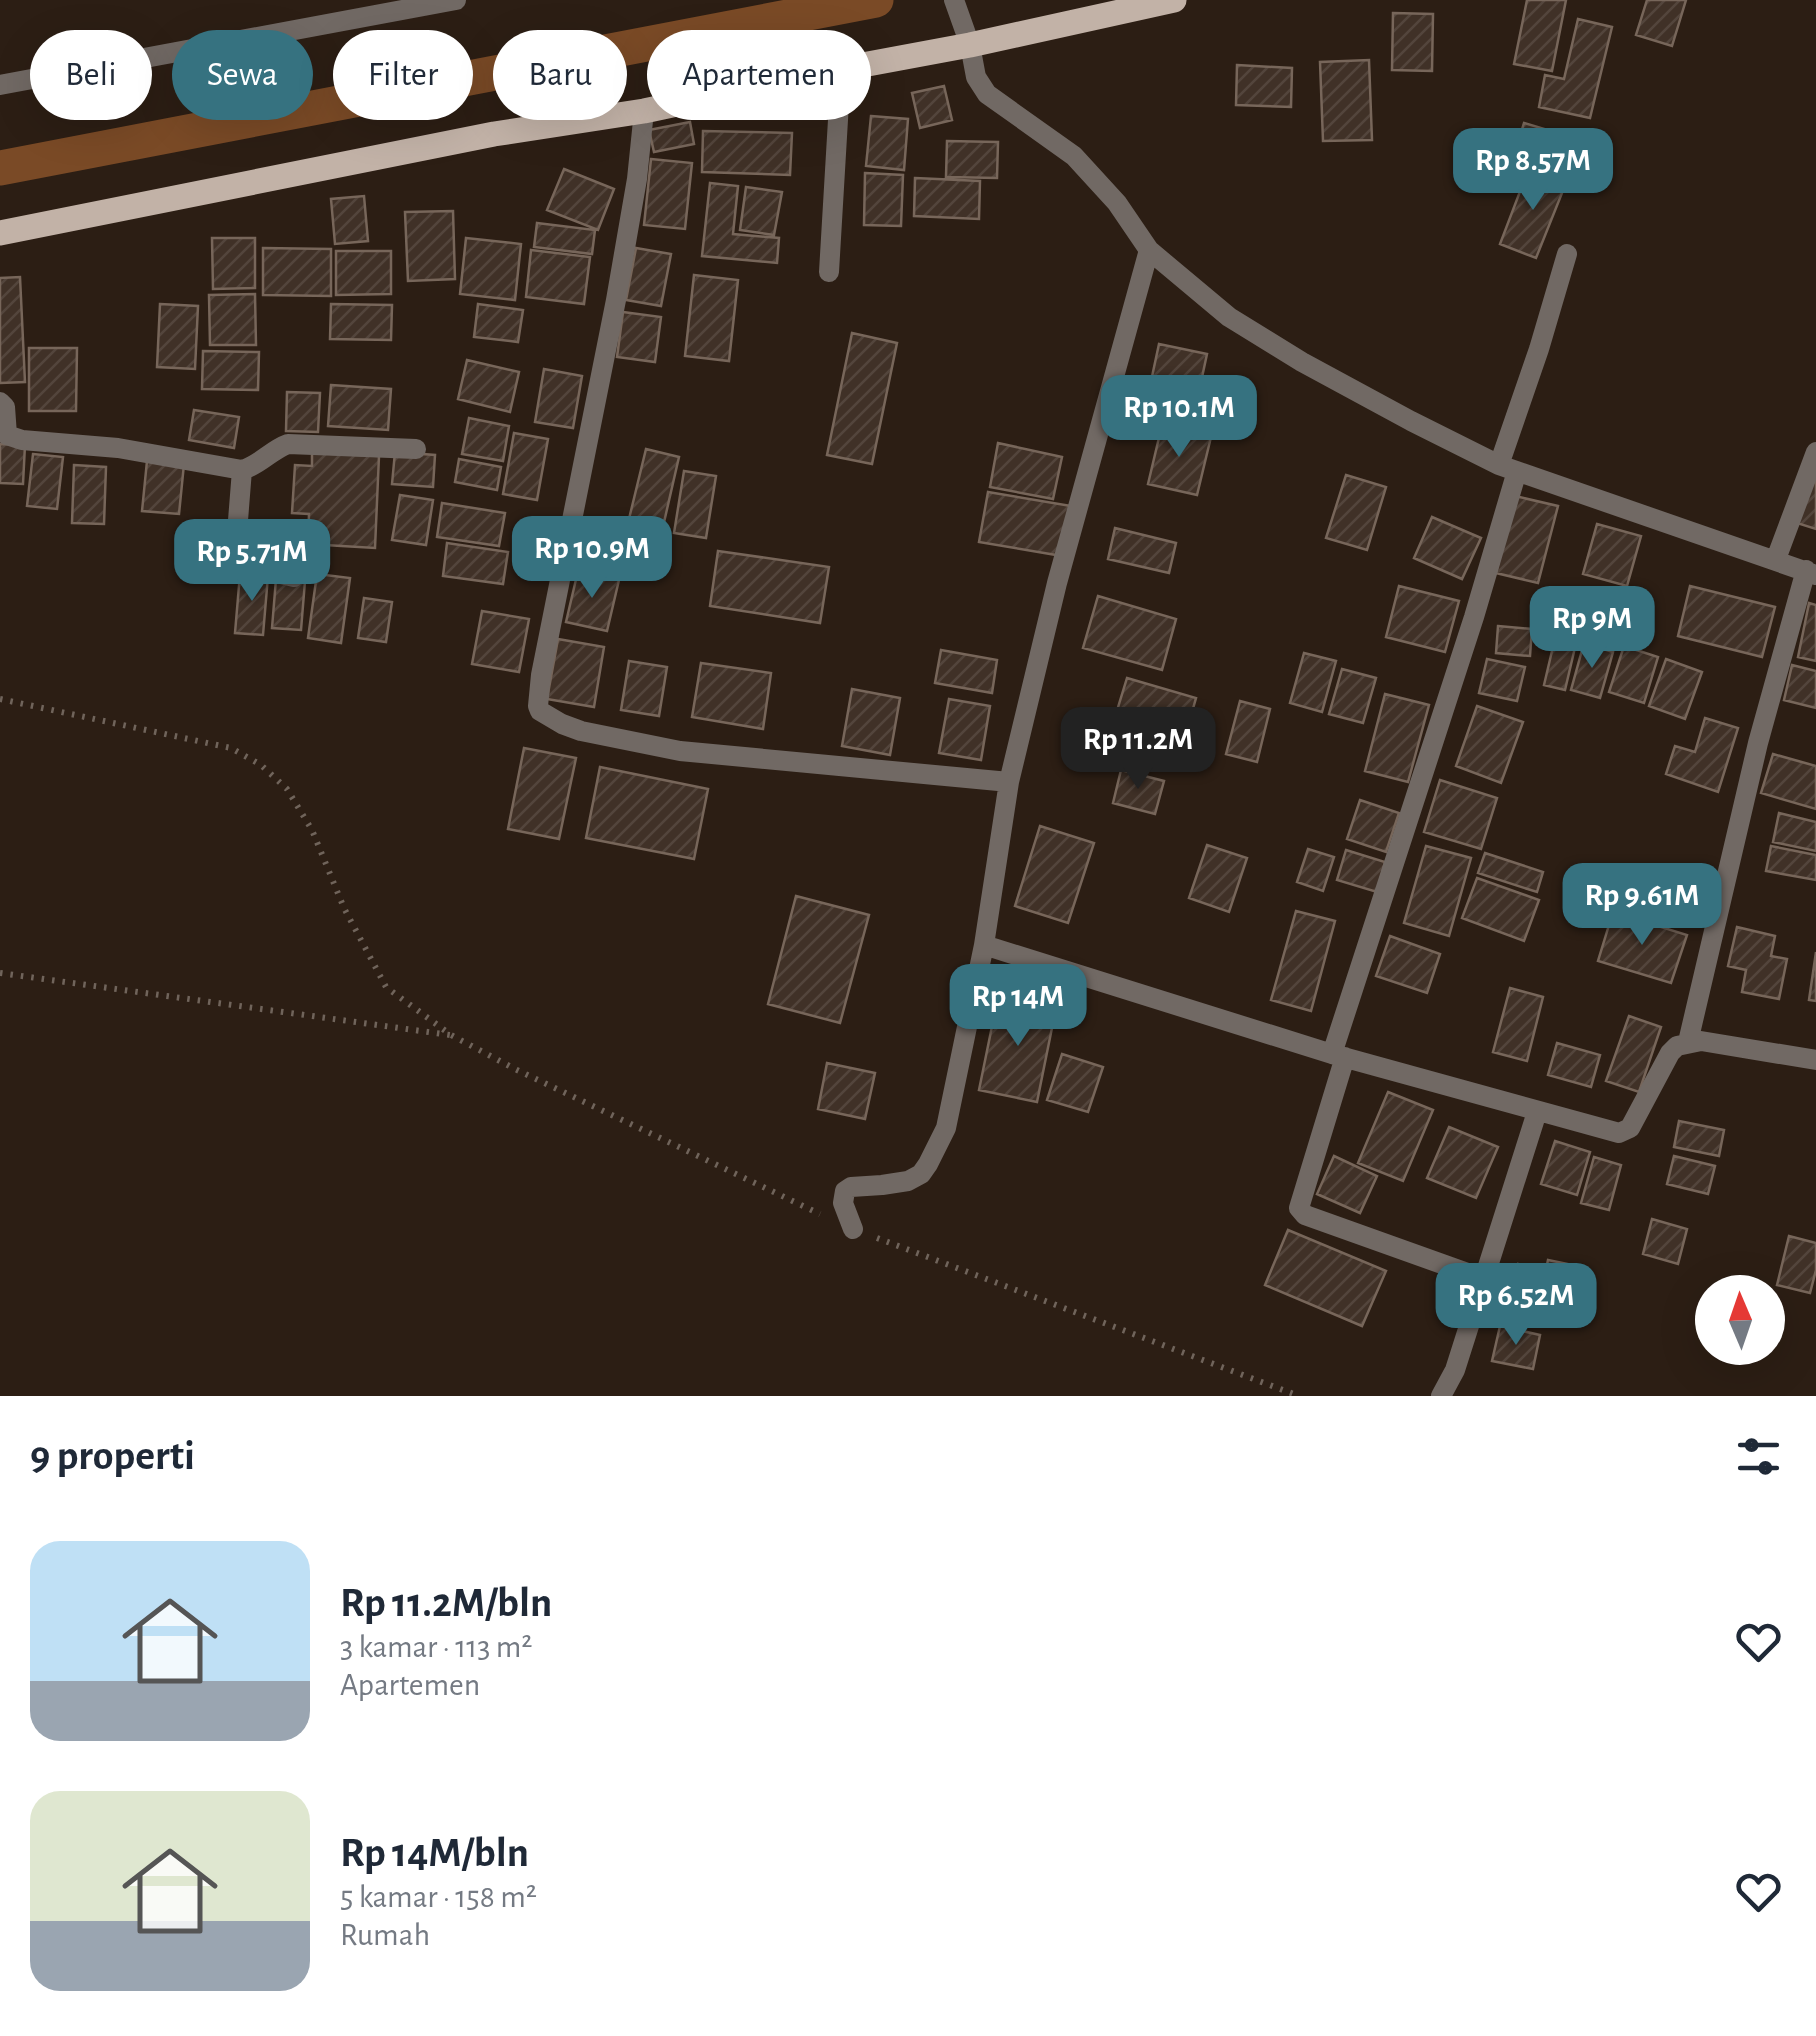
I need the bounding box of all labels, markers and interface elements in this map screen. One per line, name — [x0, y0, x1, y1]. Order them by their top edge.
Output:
chip: Beli — [30, 30, 152, 120]
chip: Sewa — [172, 30, 313, 120]
chip: Filter — [333, 30, 473, 120]
chip: Baru — [493, 30, 627, 120]
chip: Apartemen — [647, 30, 871, 120]
pin: Rp 8.57M — [1430, 128, 1636, 213]
text: Rp 8.57M — [1475, 144, 1591, 176]
pin: Rp 10.1M — [1076, 375, 1282, 460]
text: Rp 10.1M — [1123, 391, 1235, 423]
pin: Rp 10.9M — [489, 516, 695, 601]
pin: Rp 5.71M — [149, 519, 355, 604]
text: Rp 10.9M — [534, 532, 650, 564]
text: Rp 5.71M — [196, 535, 308, 567]
pin: Rp 9M — [1522, 586, 1662, 671]
text: Rp 9M — [1552, 602, 1632, 634]
pin: Rp 11.2M — [1035, 707, 1241, 792]
text: Rp 11.2M — [1083, 723, 1193, 755]
pin: Rp 9.61M — [1539, 863, 1745, 948]
text: Rp 9.61M — [1585, 879, 1699, 911]
pin: Rp 14M — [937, 964, 1099, 1049]
text: Rp 14M — [972, 980, 1064, 1012]
pin: Rp 6.52M — [1413, 1263, 1619, 1348]
north arrow — [1695, 1275, 1785, 1365]
map controls — [1695, 1275, 1785, 1365]
text: Rp 6.52M — [1458, 1279, 1574, 1311]
icon: filters — [1731, 1429, 1786, 1484]
text: 9 properti — [30, 1435, 195, 1477]
icon: home — [110, 1581, 230, 1701]
text: Rp 11.2M/bln — [340, 1582, 552, 1624]
icon: heart — [1731, 1614, 1786, 1669]
text: 3 kamar · 113 m² — [340, 1631, 532, 1663]
text: Apartemen — [340, 1669, 480, 1701]
icon: home — [110, 1831, 230, 1951]
text: Rp 14M/bln — [340, 1832, 529, 1874]
icon: heart — [1731, 1864, 1786, 1919]
text: 5 kamar · 158 m² — [340, 1881, 537, 1913]
text: Rumah — [340, 1919, 430, 1951]

